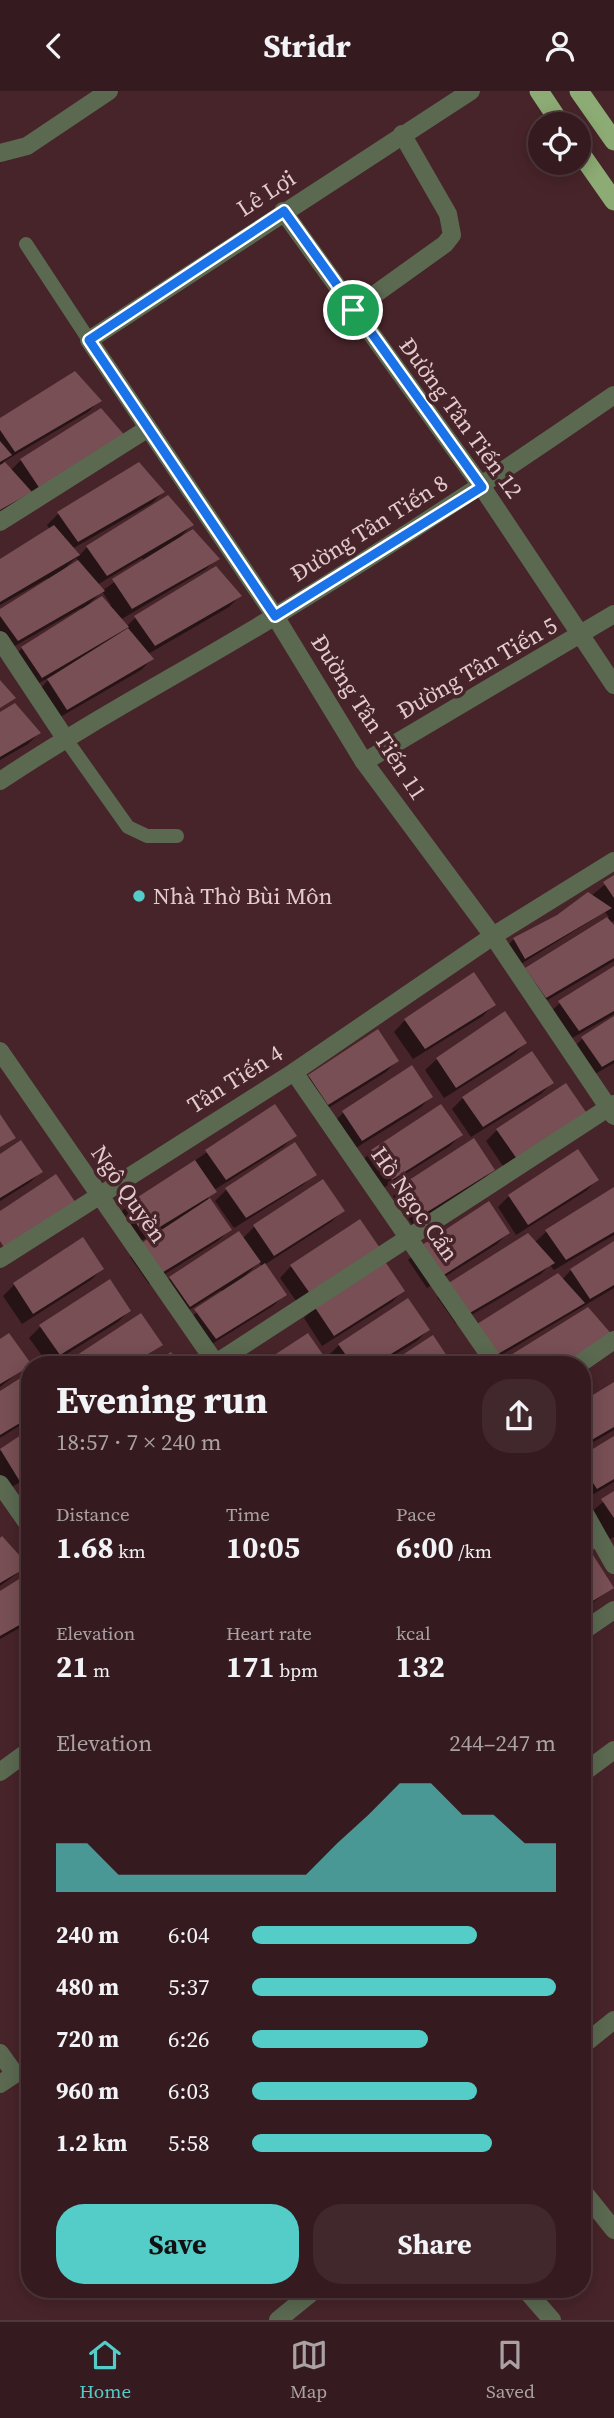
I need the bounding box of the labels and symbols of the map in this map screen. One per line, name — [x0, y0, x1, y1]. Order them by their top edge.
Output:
street label: Lê Lợi — [230, 162, 302, 224]
pin — [323, 280, 383, 340]
street label: Đường Tân Tiến 12 — [392, 331, 530, 505]
street label: Đường Tân Tiến 8 — [284, 467, 454, 589]
street label: Đường Tân Tiến 5 — [391, 609, 563, 727]
street label: Đường Tân Tiến 11 — [303, 628, 435, 806]
place label: Nhà Thờ Bùi Môn — [153, 880, 333, 912]
marker: Nhà Thờ Bùi Môn — [131, 888, 147, 904]
street label: Tân Tiến 4 — [181, 1037, 289, 1121]
street label: Ngô Quyền — [84, 1139, 174, 1249]
street label: Hồ Ngọc Cẩn — [364, 1140, 466, 1268]

